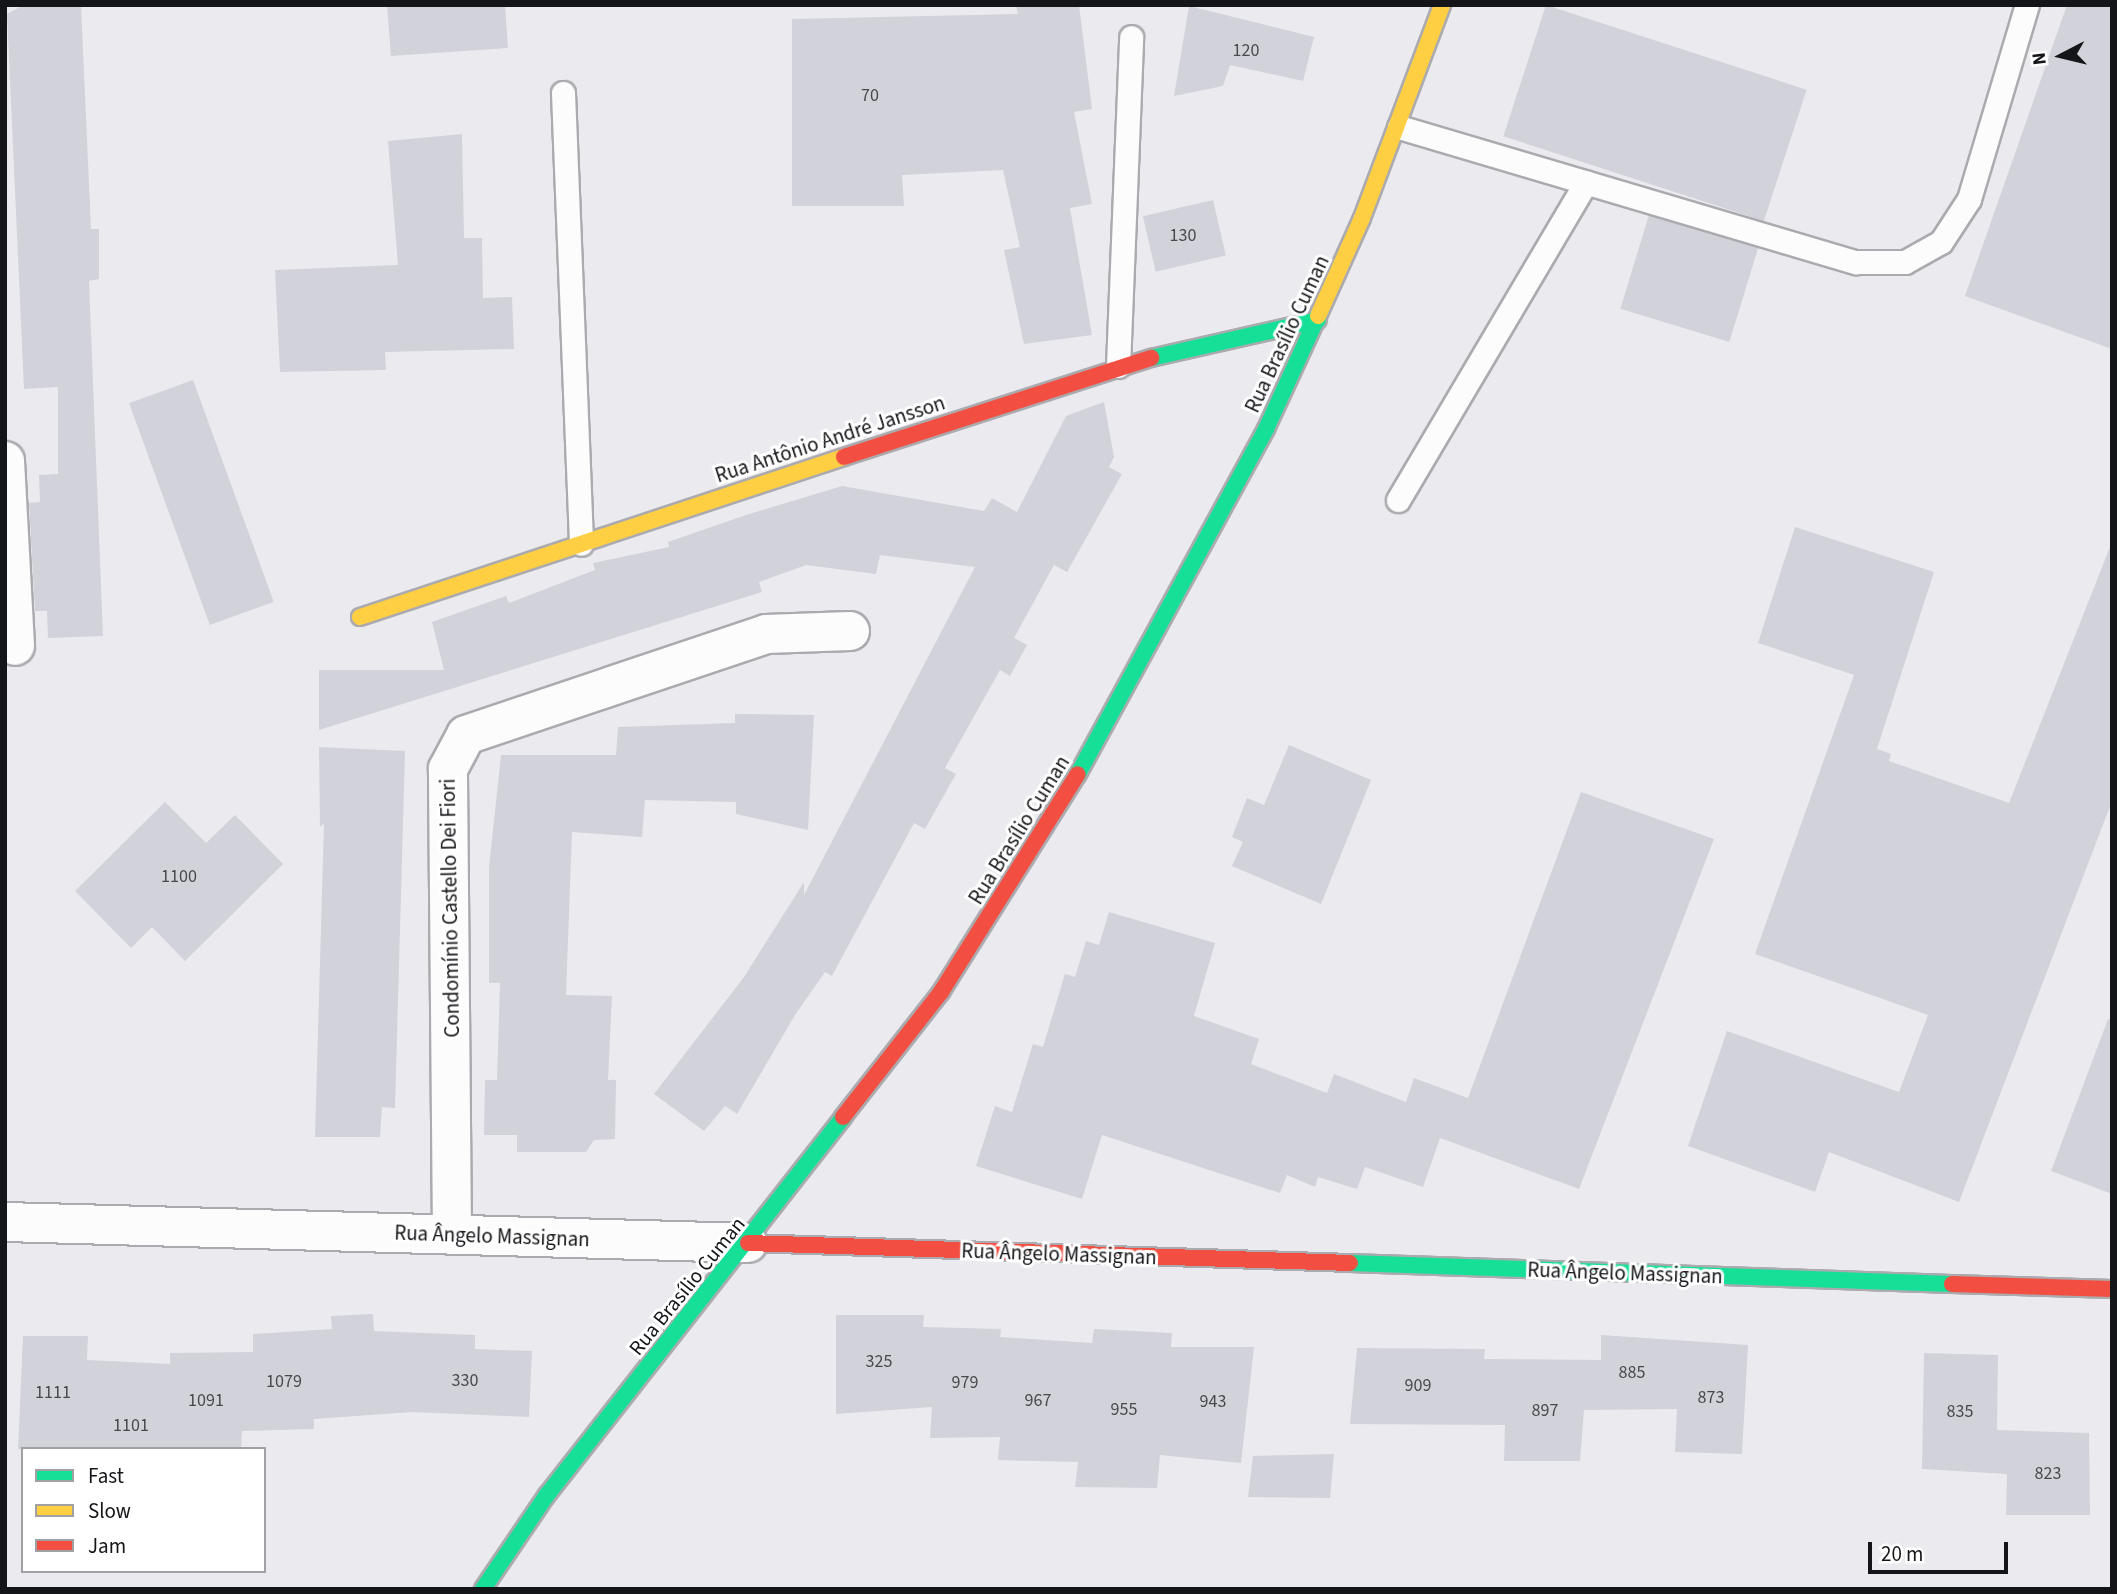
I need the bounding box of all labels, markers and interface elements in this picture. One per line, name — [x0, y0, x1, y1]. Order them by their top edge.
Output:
north arrow — [2026, 21, 2096, 91]
house number: 120 — [1233, 40, 1259, 62]
text: N — [2025, 51, 2054, 67]
house number: 70 — [861, 85, 879, 107]
house number: 130 — [1170, 225, 1196, 247]
street label: Rua Brasílio Cuman — [1240, 251, 1334, 417]
street label: Rua Antônio André Jansson — [712, 390, 948, 488]
street label: Rua Brasílio Cuman — [963, 751, 1075, 909]
street label: Condomínio Castello Dei Fiori — [435, 778, 465, 1038]
house number: 1100 — [161, 866, 197, 888]
street label: Rua Brasílio Cuman — [624, 1212, 750, 1360]
street label: Rua Ângelo Massignan — [394, 1220, 590, 1252]
street label: Rua Ângelo Massignan — [961, 1238, 1157, 1270]
street label: Rua Ângelo Massignan — [1527, 1257, 1723, 1289]
house number: 325 — [866, 1351, 892, 1373]
house number: 885 — [1619, 1362, 1645, 1384]
house number: 330 — [452, 1370, 478, 1392]
house number: 1079 — [266, 1371, 302, 1393]
house number: 979 — [952, 1372, 978, 1394]
house number: 909 — [1405, 1375, 1431, 1397]
house number: 1111 — [35, 1382, 71, 1404]
house number: 873 — [1698, 1387, 1724, 1409]
house number: 1091 — [188, 1390, 224, 1412]
house number: 967 — [1025, 1390, 1051, 1412]
house number: 943 — [1200, 1391, 1226, 1413]
house number: 955 — [1111, 1399, 1137, 1421]
house number: 897 — [1532, 1400, 1558, 1422]
house number: 835 — [1947, 1401, 1973, 1423]
house number: 1101 — [113, 1415, 149, 1437]
legend — [21, 1447, 266, 1573]
text: Fast — [88, 1461, 124, 1491]
house number: 823 — [2035, 1463, 2061, 1485]
text: Slow — [88, 1496, 131, 1526]
scale bar — [1872, 1528, 2012, 1572]
text: Jam — [88, 1531, 126, 1561]
text: 20 m — [1881, 1539, 1923, 1569]

